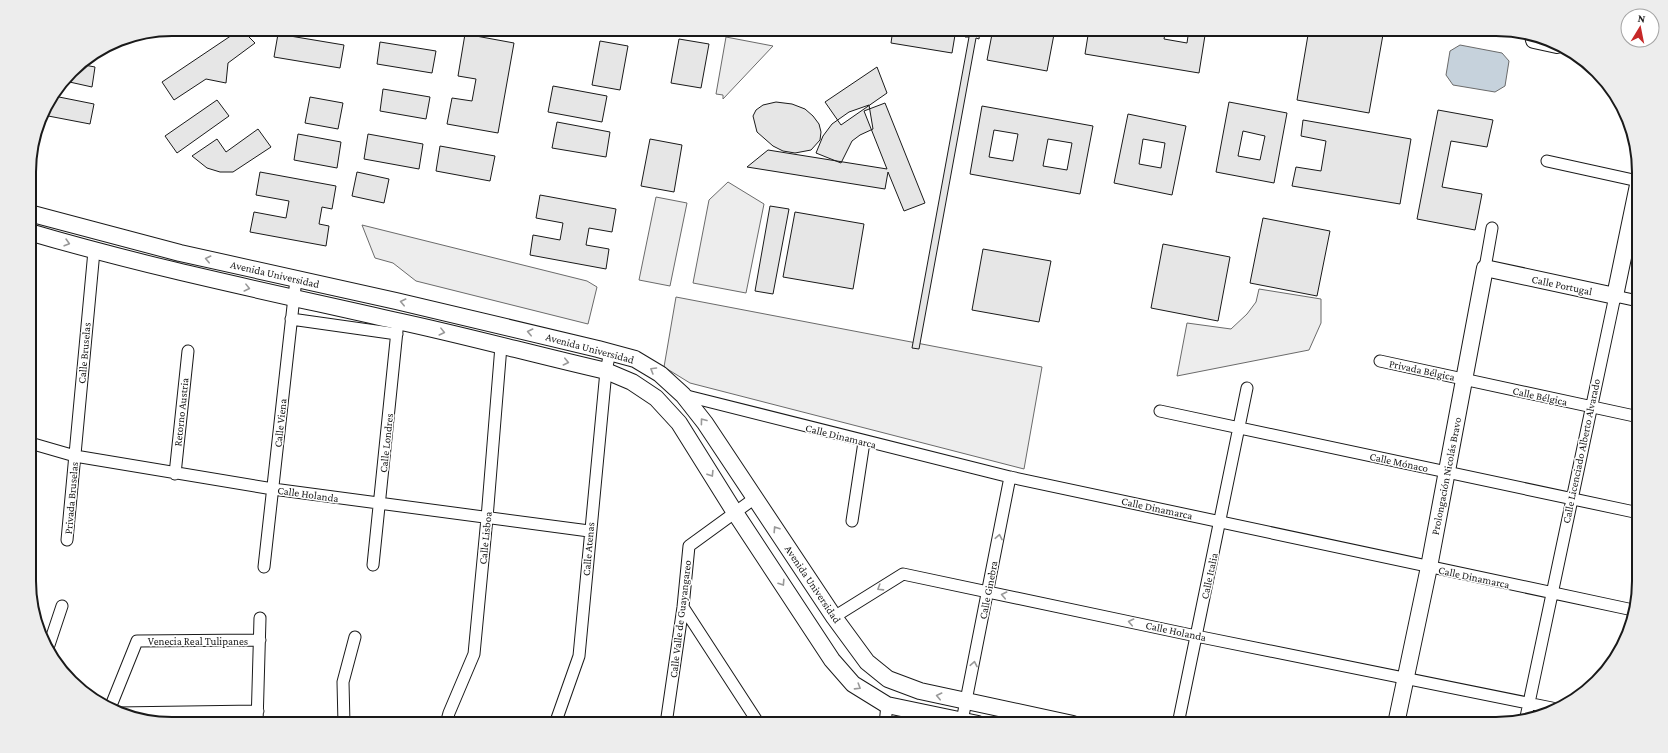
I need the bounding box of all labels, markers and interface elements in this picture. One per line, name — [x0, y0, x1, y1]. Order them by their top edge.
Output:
north arrow — [1620, 8, 1660, 48]
text: N — [1637, 12, 1647, 25]
one-way arrow — [63, 238, 70, 247]
one-way arrow — [205, 256, 211, 264]
street label: Avenida Universidad — [229, 258, 321, 290]
street label: Calle Portugal — [1530, 273, 1593, 298]
one-way arrow — [244, 283, 251, 291]
one-way arrow — [400, 299, 406, 307]
street label: Calle Bruselas — [75, 322, 93, 384]
one-way arrow — [439, 327, 446, 335]
one-way arrow — [526, 329, 533, 337]
street label: Avenida Universidad — [544, 330, 636, 366]
one-way arrow — [563, 357, 569, 365]
street label: Privada Bélgica — [1388, 357, 1456, 384]
one-way arrow — [650, 368, 657, 375]
street label: Retorno Austria — [171, 377, 191, 447]
street label: Calle Licenciado Alberto Alvarado — [1560, 377, 1602, 524]
street label: Calle Bélgica — [1511, 384, 1569, 409]
street label: Calle Viena — [271, 398, 289, 448]
street label: Calle Londres — [377, 413, 395, 473]
street label: Prolongación Nicolás Bravo — [1429, 416, 1464, 536]
one-way arrow — [701, 419, 708, 426]
street label: Calle Dinamarca — [804, 421, 878, 451]
street label: Calle Mónaco — [1369, 450, 1430, 474]
street label: Privada Bruselas — [62, 461, 80, 535]
one-way arrow — [706, 470, 714, 477]
street label: Calle Holanda — [277, 484, 339, 504]
street label: Calle Dinamarca — [1120, 495, 1194, 521]
street label: Calle Lisboa — [476, 511, 494, 565]
street label: Calle Atenas — [580, 522, 596, 576]
one-way arrow — [773, 526, 781, 533]
one-way arrow — [994, 533, 1002, 540]
street label: Avenida Universidad — [783, 543, 844, 625]
street label: Calle Italia — [1198, 552, 1220, 600]
street label: Calle Valle de Guayangareo — [667, 559, 694, 679]
street label: Calle Ginebra — [976, 560, 1000, 620]
street label: Calle Dinamarca — [1437, 564, 1511, 590]
one-way arrow — [777, 579, 785, 586]
one-way arrow — [877, 584, 884, 591]
one-way arrow — [1000, 591, 1007, 599]
one-way arrow — [1128, 618, 1134, 626]
street label: Calle Holanda — [1145, 619, 1207, 643]
street label: Venecia Real Tulipanes — [148, 635, 248, 648]
one-way arrow — [969, 661, 977, 667]
one-way arrow — [854, 683, 861, 690]
one-way arrow — [936, 692, 942, 700]

